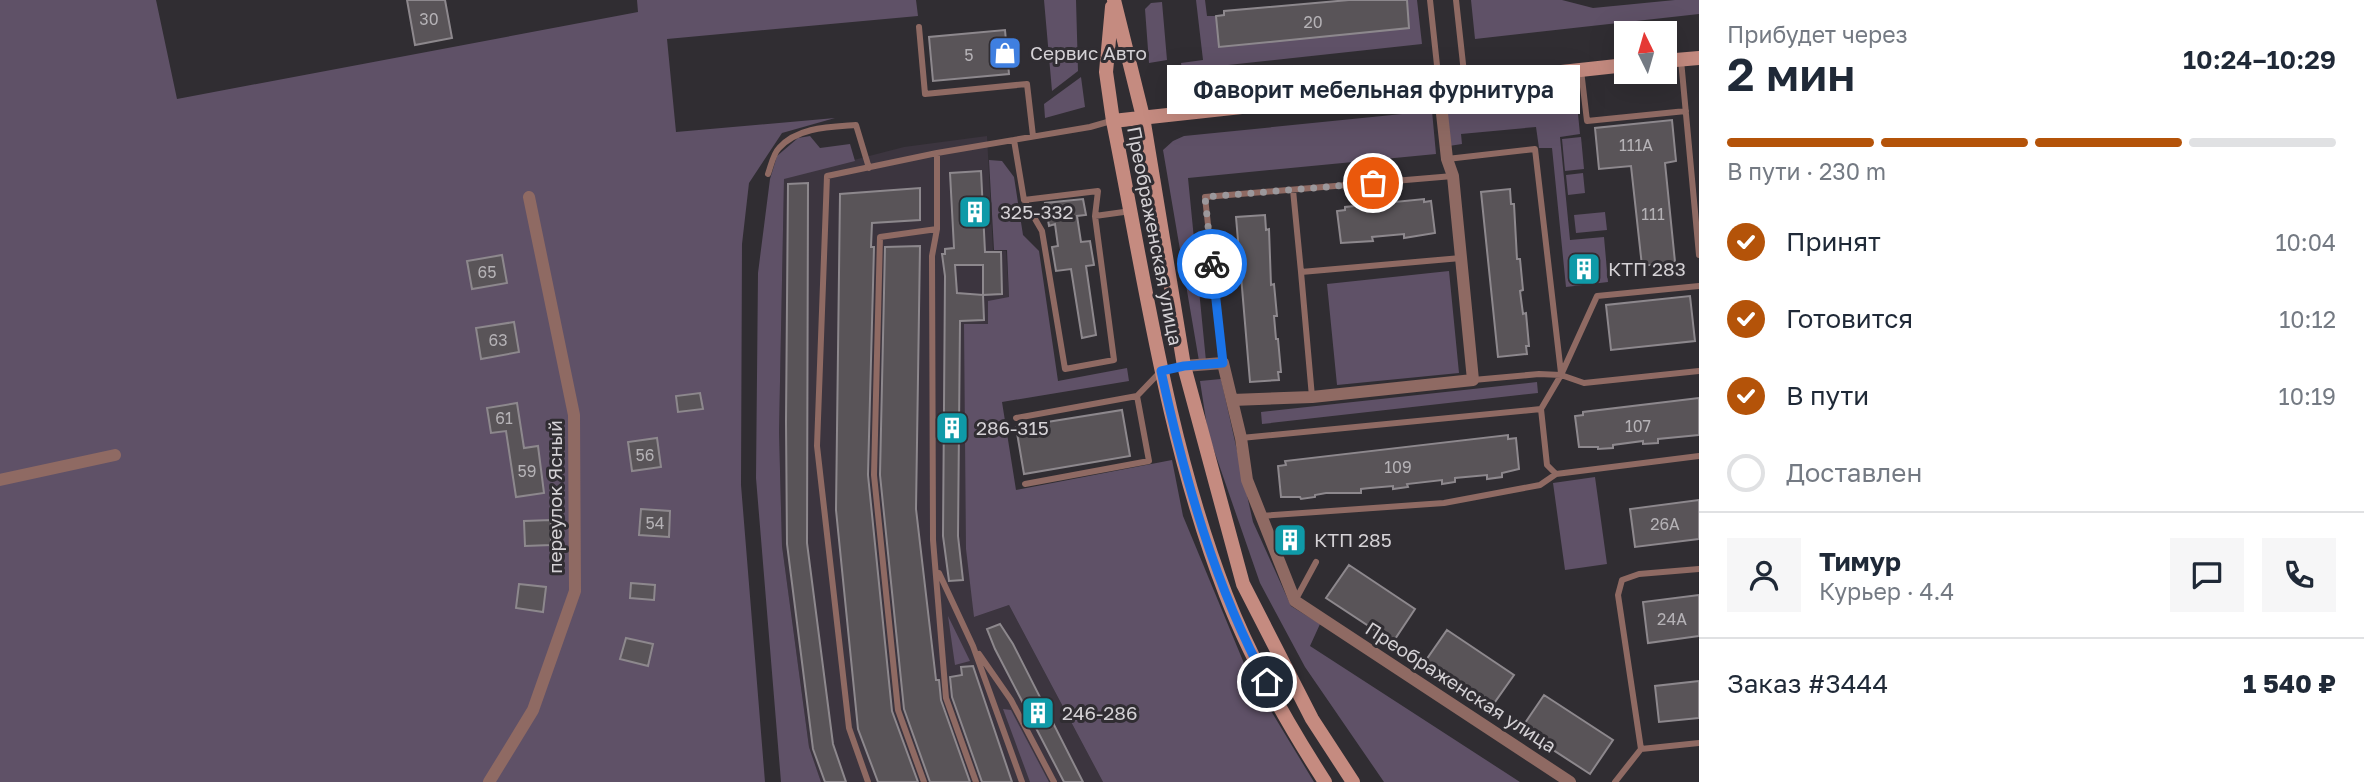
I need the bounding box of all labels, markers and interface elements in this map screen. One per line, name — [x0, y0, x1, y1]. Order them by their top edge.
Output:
house number: 30 — [419, 9, 439, 29]
house number: 20 — [1303, 12, 1323, 32]
text: Прибудет через — [1727, 20, 1908, 48]
north arrow — [1614, 21, 1676, 84]
map controls — [1614, 21, 1677, 84]
shop icon: Сервис Авто — [986, 34, 1024, 72]
place label: Сервис Авто — [1030, 41, 1147, 64]
text: 10:24–10:29 — [2183, 44, 2336, 75]
house number: 5 — [964, 45, 974, 65]
text: 2 мин — [1727, 46, 1855, 101]
callout: Фаворит мебельная фурнитура — [1166, 64, 1580, 113]
text: Фаворит мебельная фурнитура — [1193, 75, 1554, 103]
street label: Преображенская улица — [1123, 124, 1188, 347]
house number: 111А — [1619, 135, 1653, 155]
pin — [1343, 153, 1403, 213]
text: В пути · 230 m — [1727, 157, 1886, 185]
icon: bag — [1354, 164, 1392, 202]
building icon: 325-332 — [956, 193, 994, 231]
place label: 325-332 — [1000, 200, 1074, 223]
house number: 111 — [1641, 204, 1665, 224]
icon: check — [1727, 223, 1765, 261]
text: Принят — [1786, 226, 1881, 257]
text: 10:04 — [2275, 228, 2336, 256]
courier — [1177, 229, 1247, 299]
icon: bike — [1193, 245, 1231, 283]
building icon: КТП 283 — [1565, 250, 1603, 288]
place label: КТП 283 — [1608, 257, 1686, 280]
house number: 65 — [478, 262, 496, 282]
icon: check — [1727, 300, 1765, 338]
text: Готовится — [1786, 303, 1913, 334]
text: 10:12 — [2279, 305, 2336, 333]
house number: 63 — [488, 330, 508, 350]
icon: check — [1727, 377, 1765, 415]
text: В пути — [1786, 380, 1869, 411]
text: 10:19 — [2279, 382, 2336, 410]
house number: 61 — [495, 408, 513, 428]
building icon: 286-315 — [933, 409, 971, 447]
place label: 286-315 — [976, 416, 1049, 439]
house number: 107 — [1625, 416, 1651, 436]
street label: переулок Ясный — [543, 420, 566, 574]
house number: 56 — [636, 445, 654, 465]
house number: 109 — [1384, 457, 1412, 477]
text: Доставлен — [1786, 457, 1922, 488]
house number: 59 — [518, 461, 536, 481]
house number: 54 — [645, 513, 665, 533]
house number: 26А — [1650, 514, 1680, 534]
building icon: КТП 285 — [1271, 521, 1309, 559]
place label: КТП 285 — [1314, 528, 1392, 551]
button: person — [1727, 538, 1801, 612]
button: chat — [2170, 538, 2244, 612]
button: phone — [2262, 538, 2336, 612]
text: Тимур — [1819, 546, 1901, 577]
text: Курьер · 4.4 — [1819, 577, 1954, 605]
house number: 24А — [1657, 609, 1687, 629]
street label: Преображенская улица — [1362, 616, 1561, 757]
pin — [1237, 652, 1297, 712]
icon: home — [1248, 663, 1286, 701]
text: Заказ #3444 — [1727, 668, 1888, 699]
text: 1 540 ₽ — [2243, 668, 2336, 699]
building icon: 246-286 — [1019, 694, 1057, 732]
place label: 246-286 — [1062, 701, 1137, 724]

